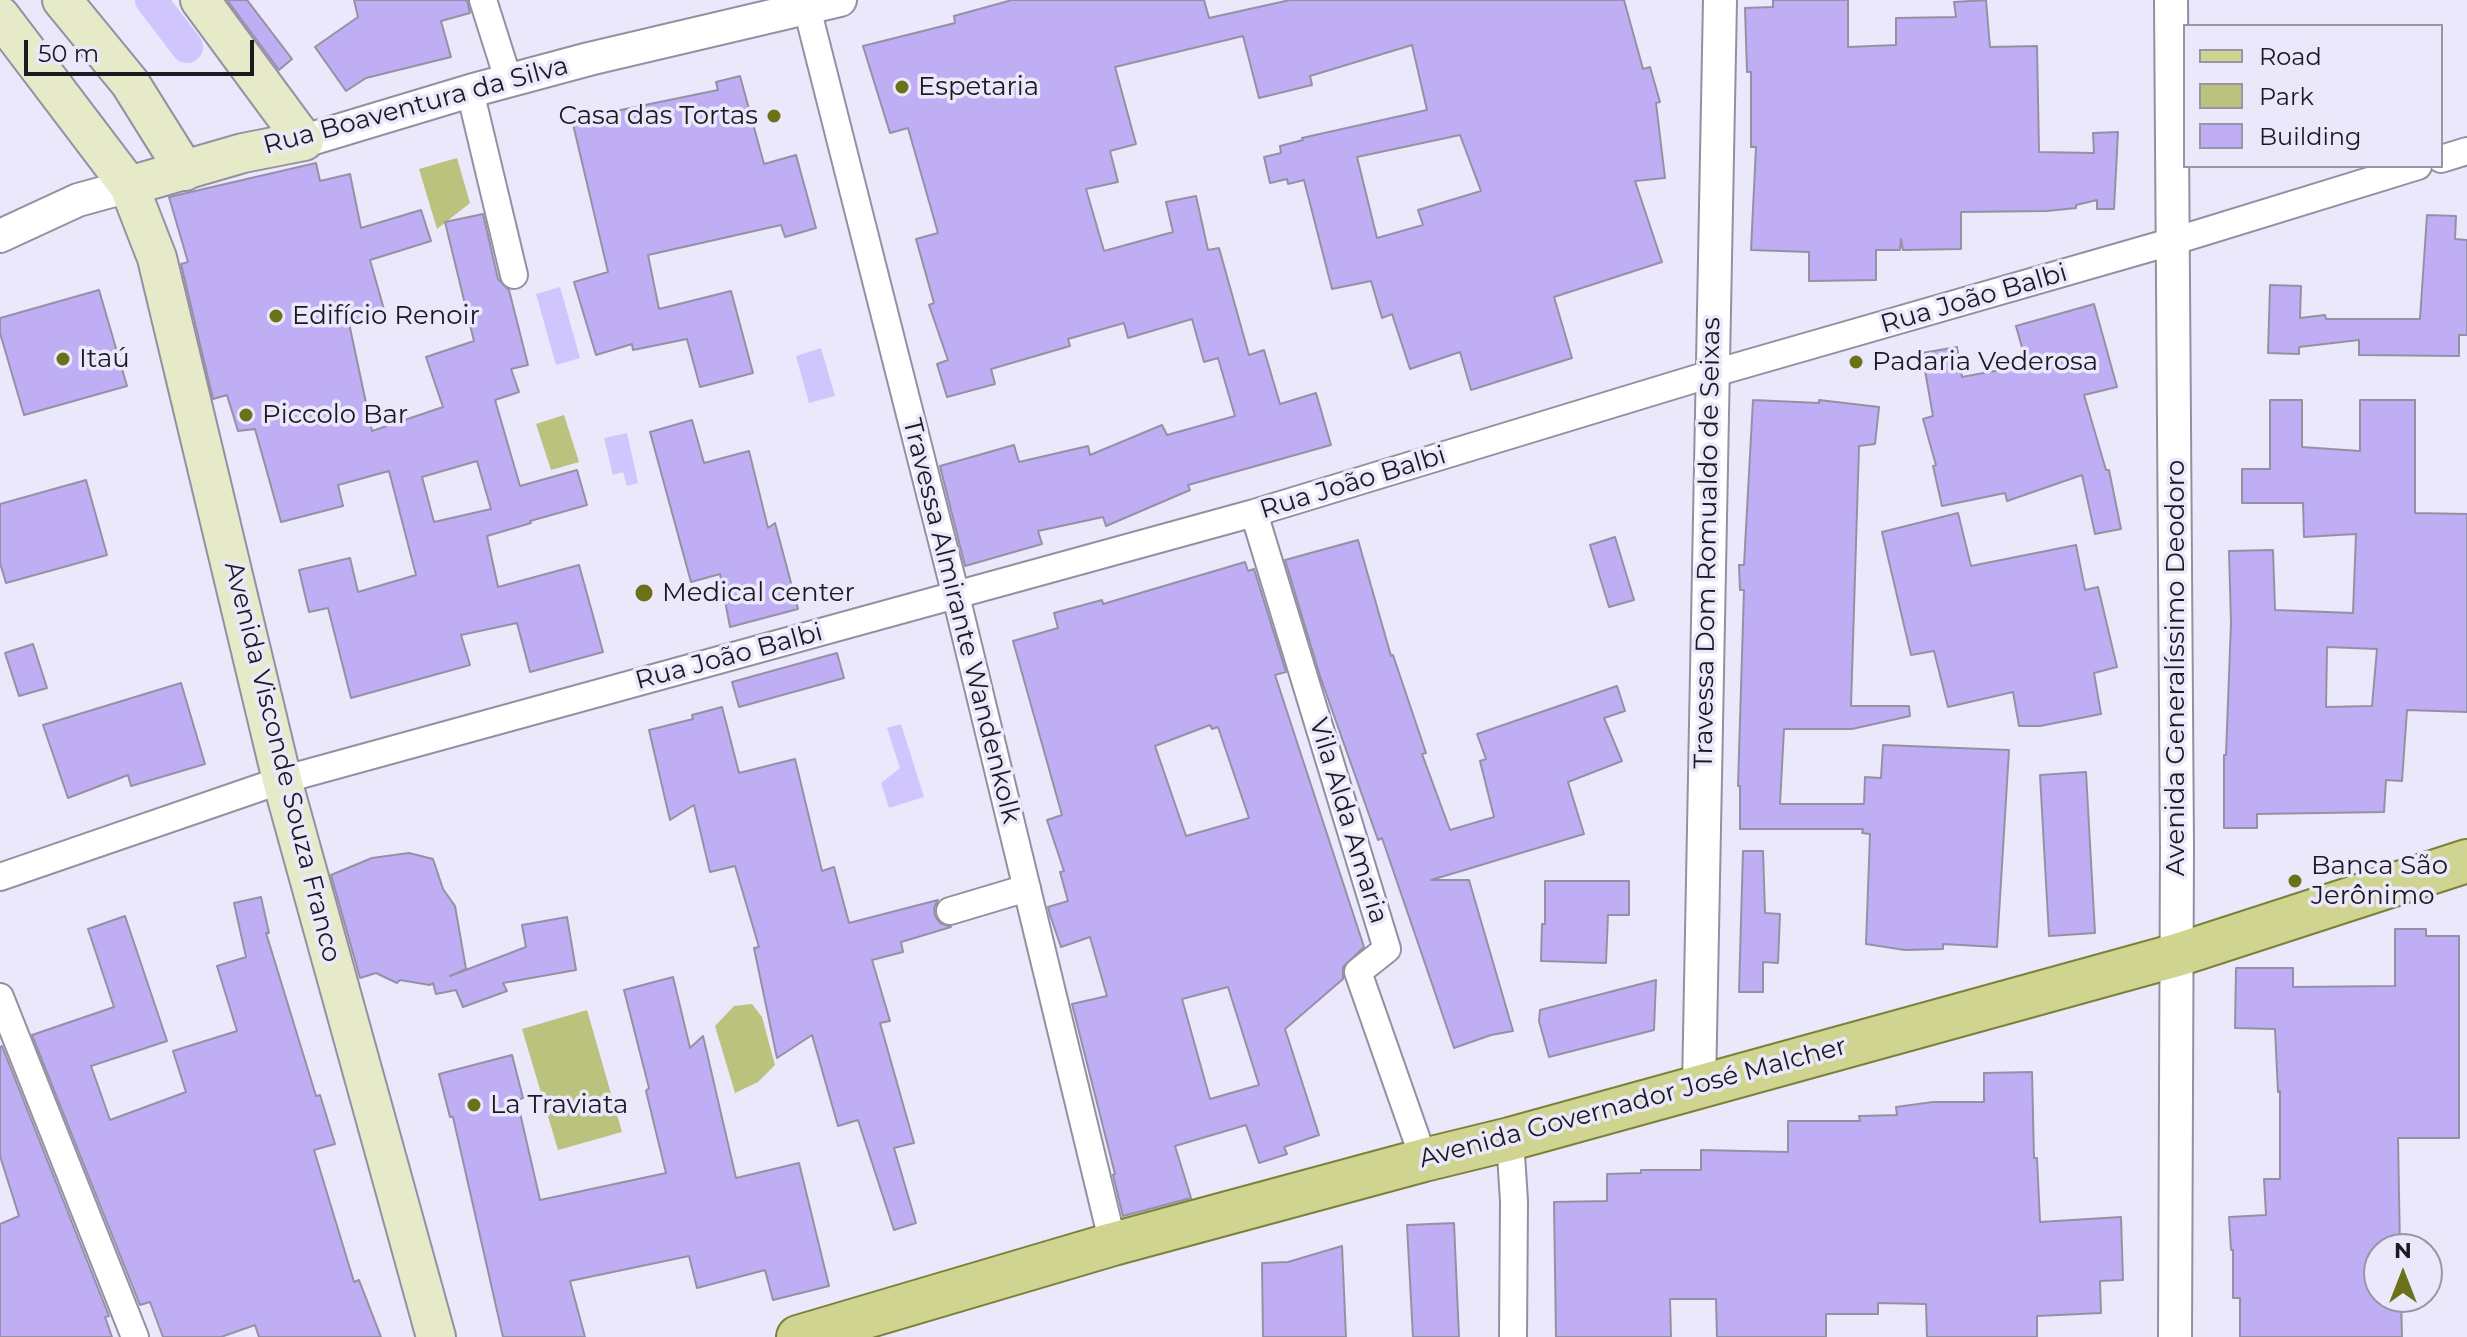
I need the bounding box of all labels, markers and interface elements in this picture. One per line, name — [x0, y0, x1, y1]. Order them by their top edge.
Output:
scale bar — [28, 24, 258, 74]
legend — [2183, 24, 2443, 168]
text: 50 m — [38, 39, 99, 68]
text: Road — [2259, 42, 2322, 71]
street label: Rua Boaventura da Silva — [260, 50, 572, 162]
place label: Espetaria — [918, 71, 1039, 103]
marker: Espetaria — [893, 78, 911, 96]
text: Park — [2259, 82, 2314, 111]
place label: Casa das Tortas — [558, 100, 758, 132]
marker: Casa das Tortas — [765, 107, 783, 125]
text: Building — [2259, 122, 2362, 151]
street label: Rua João Balbi — [1877, 257, 2071, 341]
place label: Edifício Renoir — [292, 300, 480, 332]
marker: Edifício Renoir — [267, 307, 285, 325]
street label: Travessa Dom Romualdo de Seixas — [1688, 317, 1728, 769]
place label: Itaú — [79, 343, 130, 375]
place label: Padaria Vederosa — [1872, 346, 2098, 378]
marker: Itaú — [54, 350, 72, 368]
marker: Padaria Vederosa — [1847, 353, 1865, 371]
place label: Piccolo Bar — [262, 399, 408, 431]
marker: Piccolo Bar — [237, 406, 255, 424]
street label: Travessa Almirante Wandenkolk — [896, 415, 1026, 827]
street label: Rua João Balbi — [1256, 440, 1450, 526]
street label: Avenida Generalíssimo Deodoro — [2160, 460, 2192, 876]
street label: Avenida Visconde Souza Franco — [217, 558, 347, 966]
place label: Medical center — [662, 577, 855, 609]
marker: Medical center — [633, 582, 655, 604]
street label: Rua João Balbi — [632, 617, 826, 697]
street label: Vila Alda Amaria — [1302, 714, 1394, 928]
place label: Banca São Jerônimo — [2311, 850, 2448, 912]
marker: Banca São Jerônimo — [2286, 872, 2304, 890]
street label: Avenida Governador José Malcher — [1416, 1031, 1850, 1175]
place label: La Traviata — [490, 1089, 628, 1121]
marker: La Traviata — [465, 1096, 483, 1114]
north arrow — [2363, 1233, 2443, 1313]
text: N — [2394, 1237, 2412, 1264]

